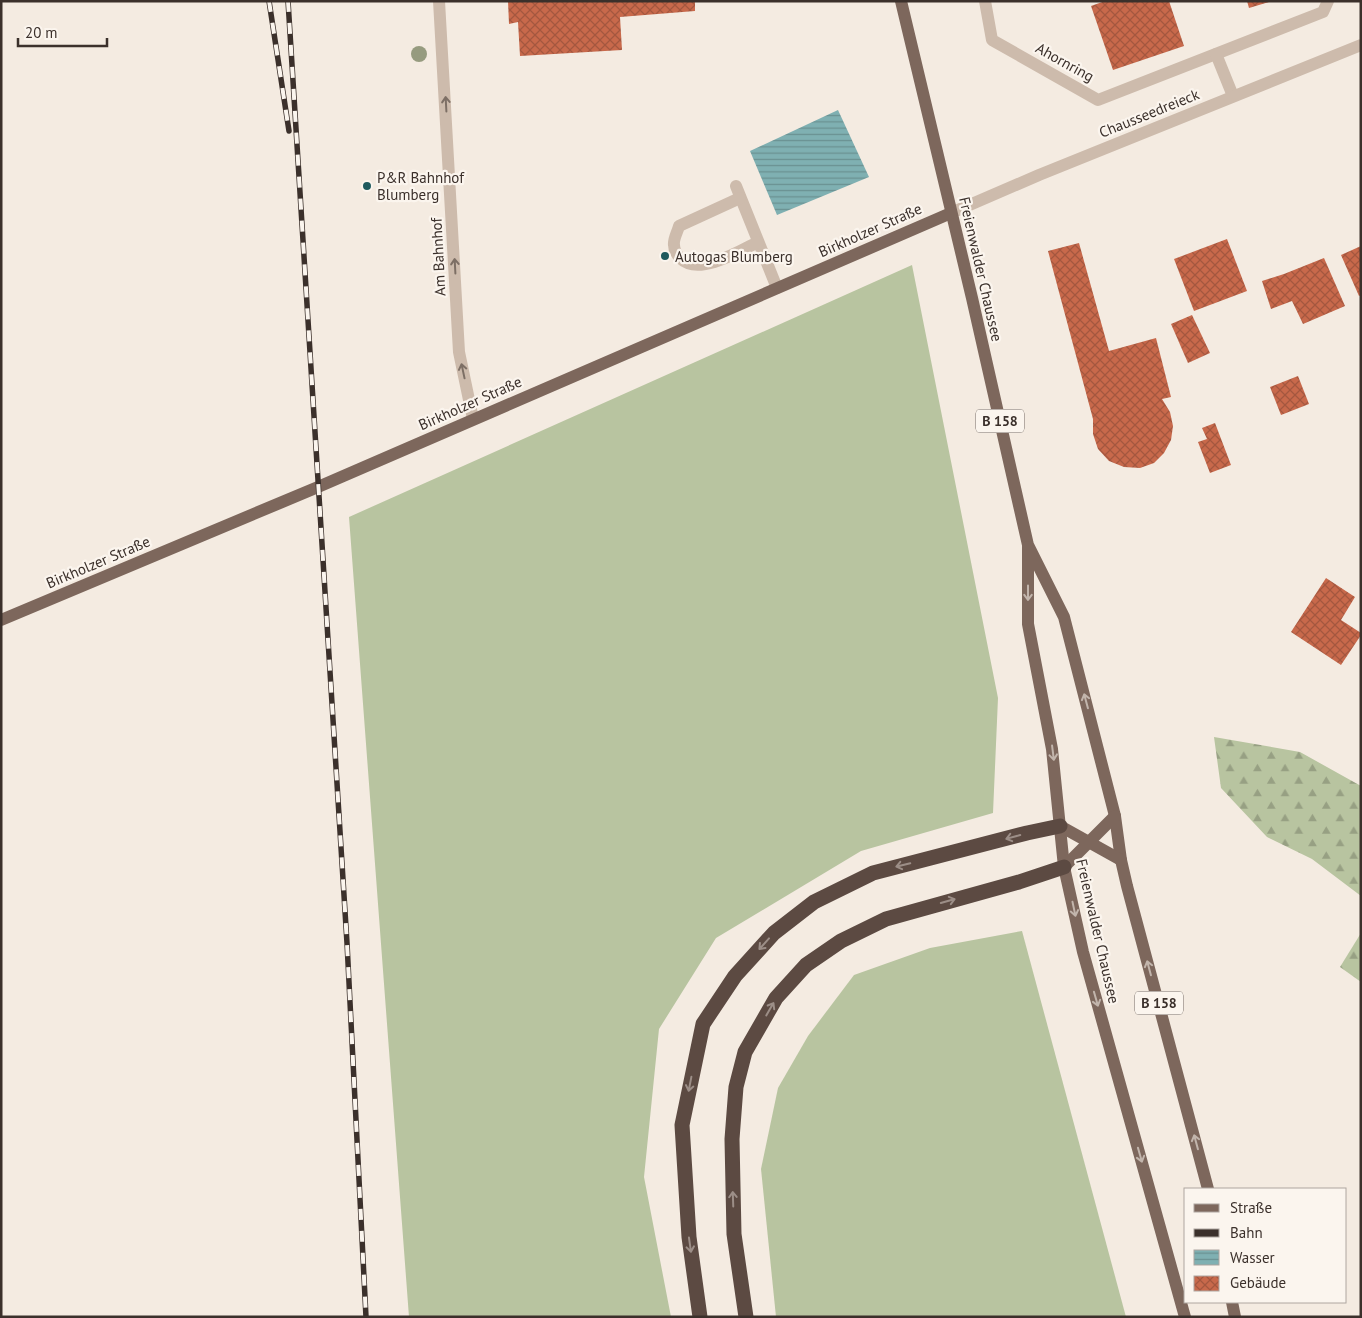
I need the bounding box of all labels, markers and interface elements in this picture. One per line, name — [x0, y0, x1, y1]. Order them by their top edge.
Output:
scale bar — [18, 15, 106, 47]
text: 20 m — [25, 23, 58, 42]
street label: Ahornring — [1033, 38, 1097, 86]
street label: Chausseedreieck — [1096, 84, 1203, 142]
one-way arrow — [441, 96, 450, 112]
place label: P&R Bahnhof Blumberg — [377, 168, 465, 204]
marker: P&R Bahnhof Blumberg — [361, 180, 373, 192]
street label: Freienwalder Chaussee — [955, 195, 1007, 343]
street label: Birkholzer Straße — [815, 199, 925, 261]
street label: Am Bahnhof — [426, 216, 450, 297]
place label: Autogas Blumberg — [675, 247, 793, 266]
marker: Autogas Blumberg — [659, 250, 671, 262]
one-way arrow — [450, 258, 459, 274]
one-way arrow — [458, 364, 467, 380]
street label: Birkholzer Straße — [415, 372, 525, 434]
road number: B 158 — [976, 410, 1024, 432]
street label: Birkholzer Straße — [43, 532, 153, 592]
one-way arrow — [1023, 585, 1033, 601]
one-way arrow — [1080, 693, 1090, 709]
one-way arrow — [1048, 745, 1058, 761]
one-way arrow — [1005, 833, 1021, 842]
street label: Freienwalder Chaussee — [1072, 857, 1124, 1005]
one-way arrow — [896, 861, 912, 870]
one-way arrow — [940, 896, 956, 906]
one-way arrow — [1070, 901, 1079, 917]
one-way arrow — [758, 937, 770, 950]
one-way arrow — [1144, 961, 1154, 977]
one-way arrow — [1092, 990, 1102, 1006]
road number: B 158 — [1135, 991, 1183, 1014]
one-way arrow — [765, 1003, 775, 1017]
one-way arrow — [684, 1076, 694, 1092]
one-way arrow — [1191, 1135, 1200, 1151]
one-way arrow — [1136, 1147, 1145, 1163]
legend — [1184, 1188, 1347, 1303]
one-way arrow — [729, 1191, 738, 1207]
text: Straße — [1230, 1198, 1272, 1217]
text: Bahn — [1230, 1223, 1263, 1242]
one-way arrow — [685, 1237, 695, 1253]
text: Wasser — [1230, 1248, 1275, 1267]
text: Gebäude — [1230, 1273, 1286, 1292]

